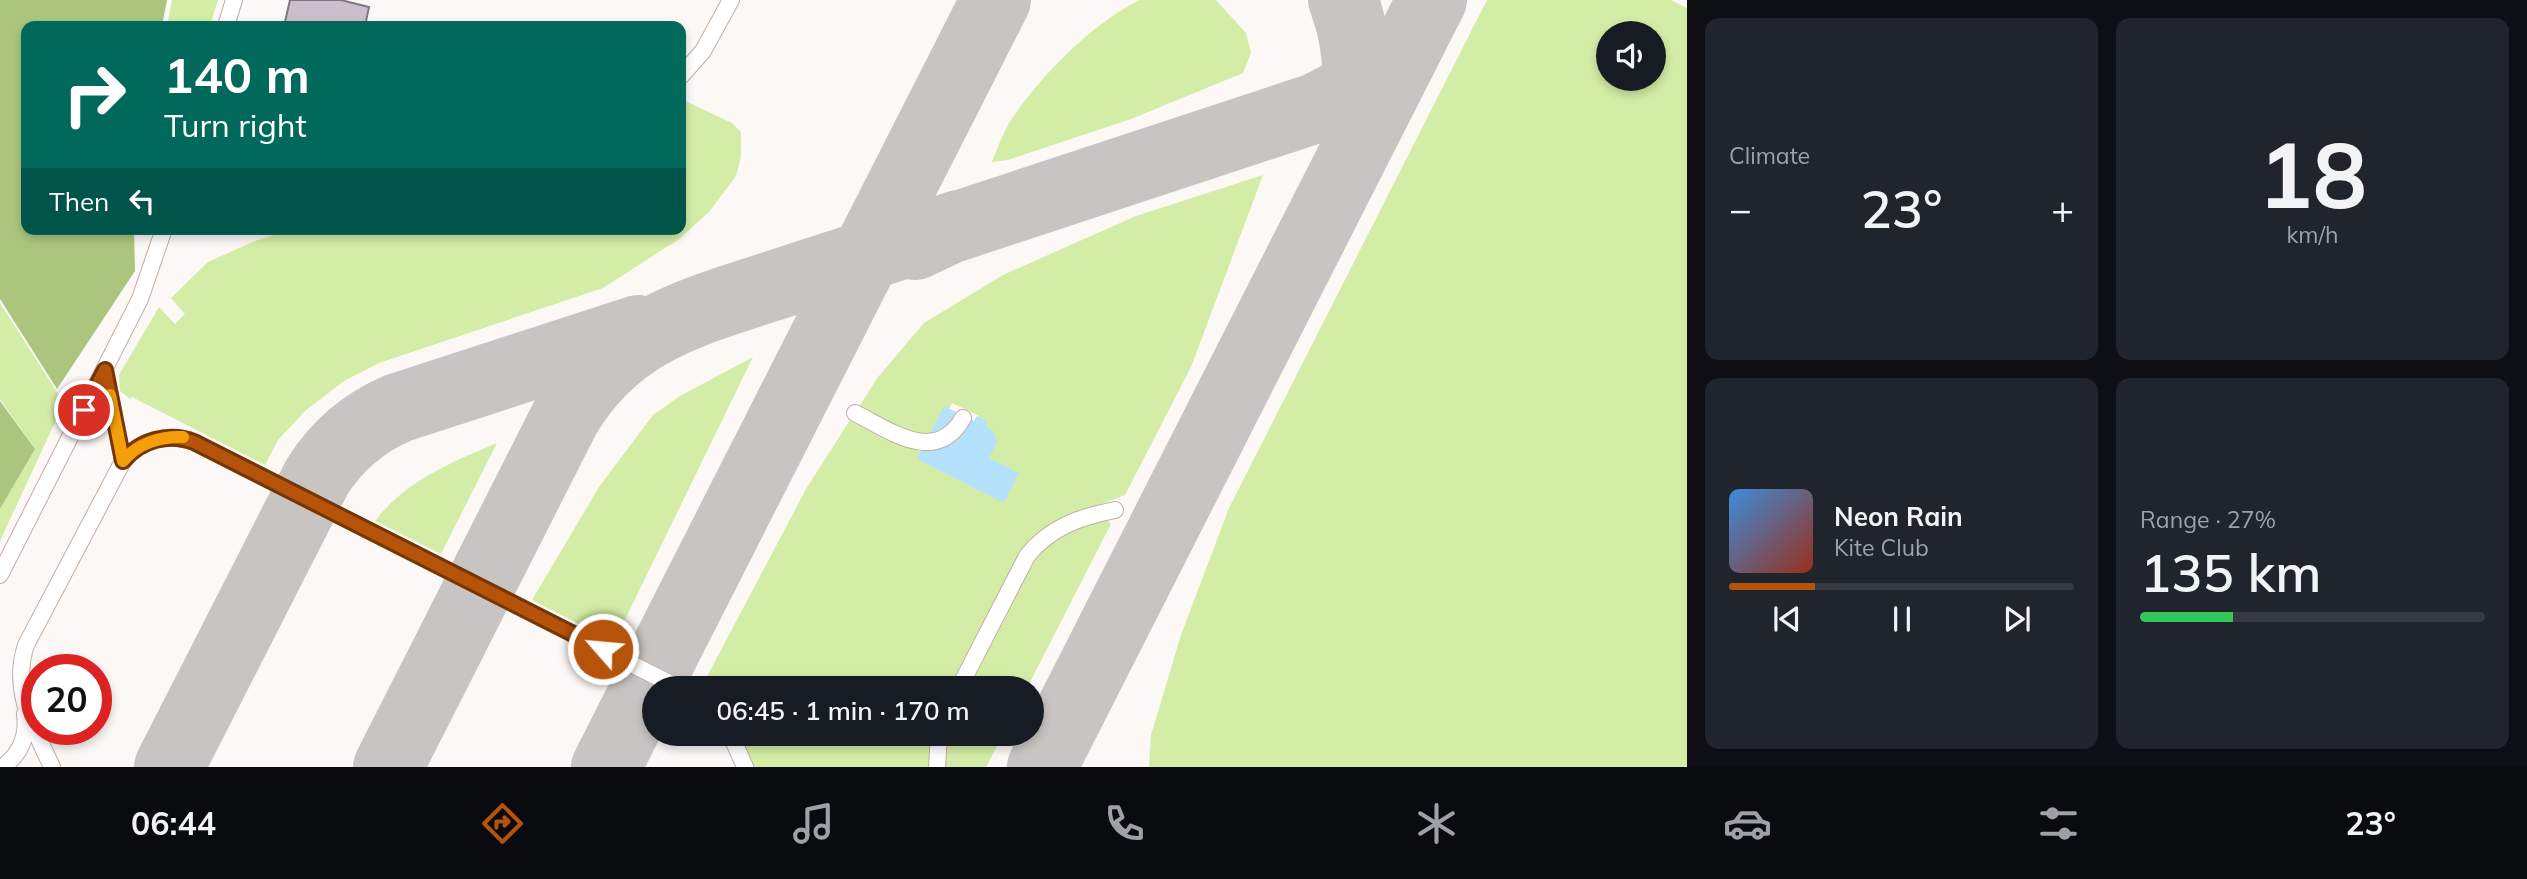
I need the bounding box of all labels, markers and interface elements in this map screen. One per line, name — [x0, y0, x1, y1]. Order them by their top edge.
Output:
map controls — [1596, 21, 1666, 91]
button: sound — [1596, 21, 1666, 91]
text: 140 m — [164, 44, 310, 105]
icon: right — [49, 49, 140, 140]
text: Turn right — [164, 105, 307, 145]
text: 18 — [2258, 117, 2367, 231]
text: Climate — [1729, 141, 1810, 170]
text: 23° — [1861, 176, 1942, 241]
icon: left — [123, 182, 161, 220]
text: Then — [49, 185, 109, 218]
text: − — [1729, 185, 1752, 233]
text: + — [2051, 185, 2074, 233]
text: km/h — [2286, 220, 2339, 249]
pin — [54, 380, 114, 440]
icon: arrive — [65, 391, 103, 429]
text: Neon Rain — [1834, 500, 1963, 533]
text: Range · 27% — [2140, 505, 2276, 534]
text: Kite Club — [1834, 533, 1929, 562]
text: 135 km — [2140, 540, 2321, 605]
icon: previous — [1768, 600, 1806, 638]
icon: pause — [1883, 600, 1921, 638]
icon: next — [1998, 600, 2036, 638]
position arrow — [566, 612, 640, 686]
speed limit sign: 20 — [21, 654, 112, 745]
text: 06:45 · 1 min · 170 m — [716, 694, 970, 727]
icon: directions — [478, 799, 527, 848]
icon: music — [789, 799, 838, 848]
icon: phone — [1100, 799, 1149, 848]
icon: climate — [1412, 799, 1461, 848]
icon: car — [1723, 799, 1772, 848]
icon: filters — [2034, 799, 2083, 848]
text: 06:44 — [131, 803, 216, 843]
text: 23° — [2345, 803, 2396, 843]

